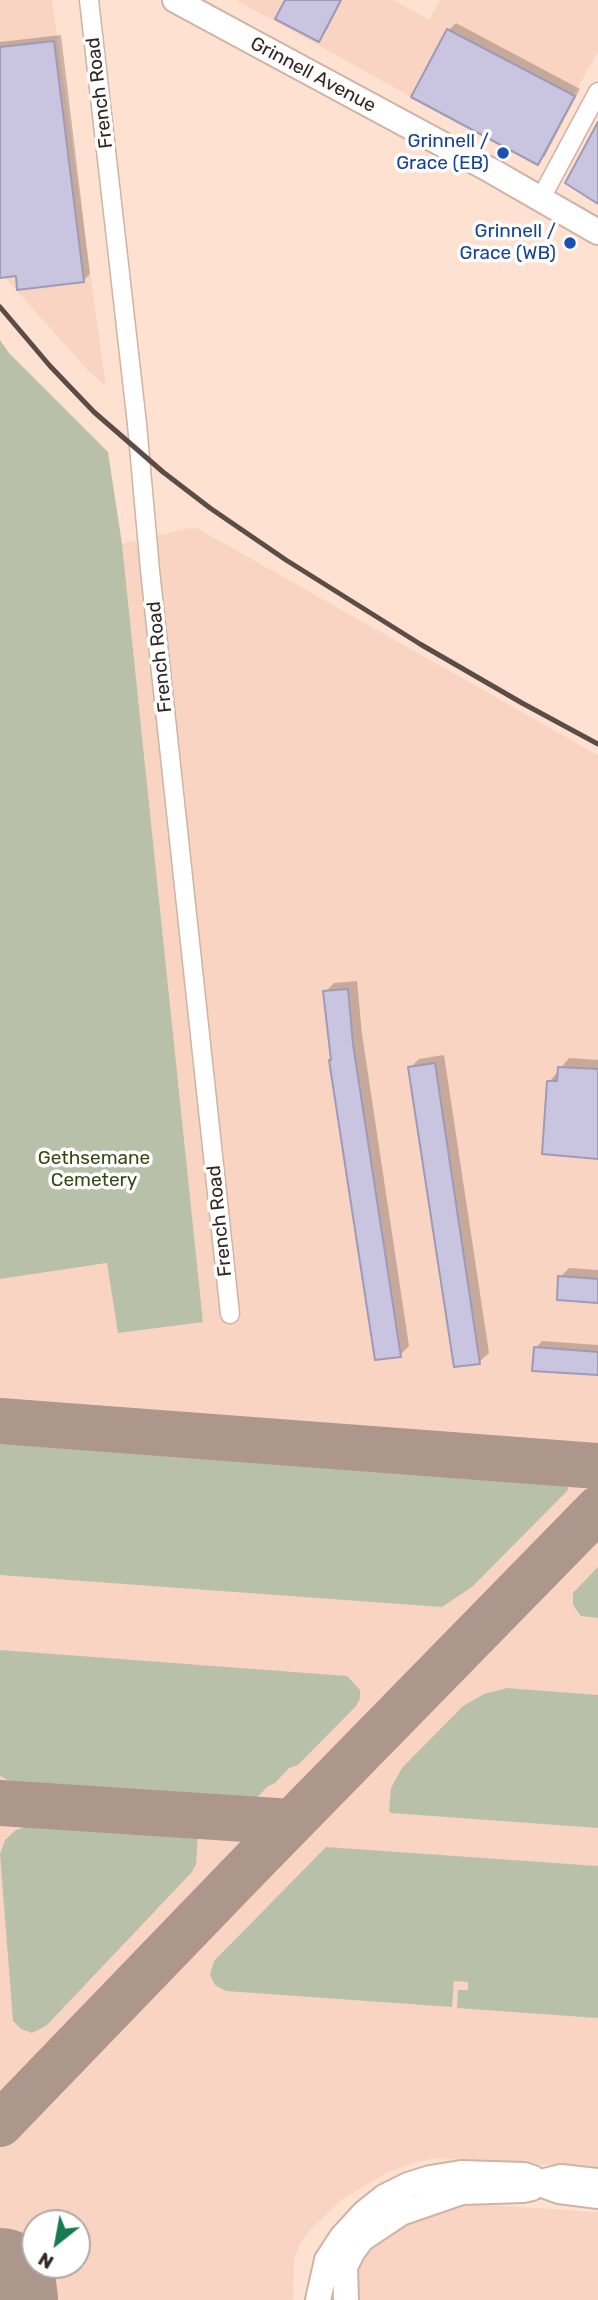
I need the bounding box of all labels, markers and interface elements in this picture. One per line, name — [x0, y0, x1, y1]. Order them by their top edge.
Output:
street label: Grinnell Avenue — [246, 32, 380, 118]
street label: French Road — [82, 36, 118, 150]
place label: Grinnell / Grace (EB) — [396, 131, 489, 175]
marker: Grinnell / Grace (EB) — [495, 145, 511, 161]
place label: Grinnell / Grace (WB) — [459, 221, 556, 265]
marker: Grinnell / Grace (WB) — [562, 235, 578, 251]
street label: French Road — [143, 600, 177, 714]
park label: Gethsemane Cemetery — [38, 1148, 150, 1192]
street label: French Road — [203, 1164, 237, 1278]
north arrow — [21, 2209, 91, 2279]
text: N — [34, 2247, 58, 2274]

